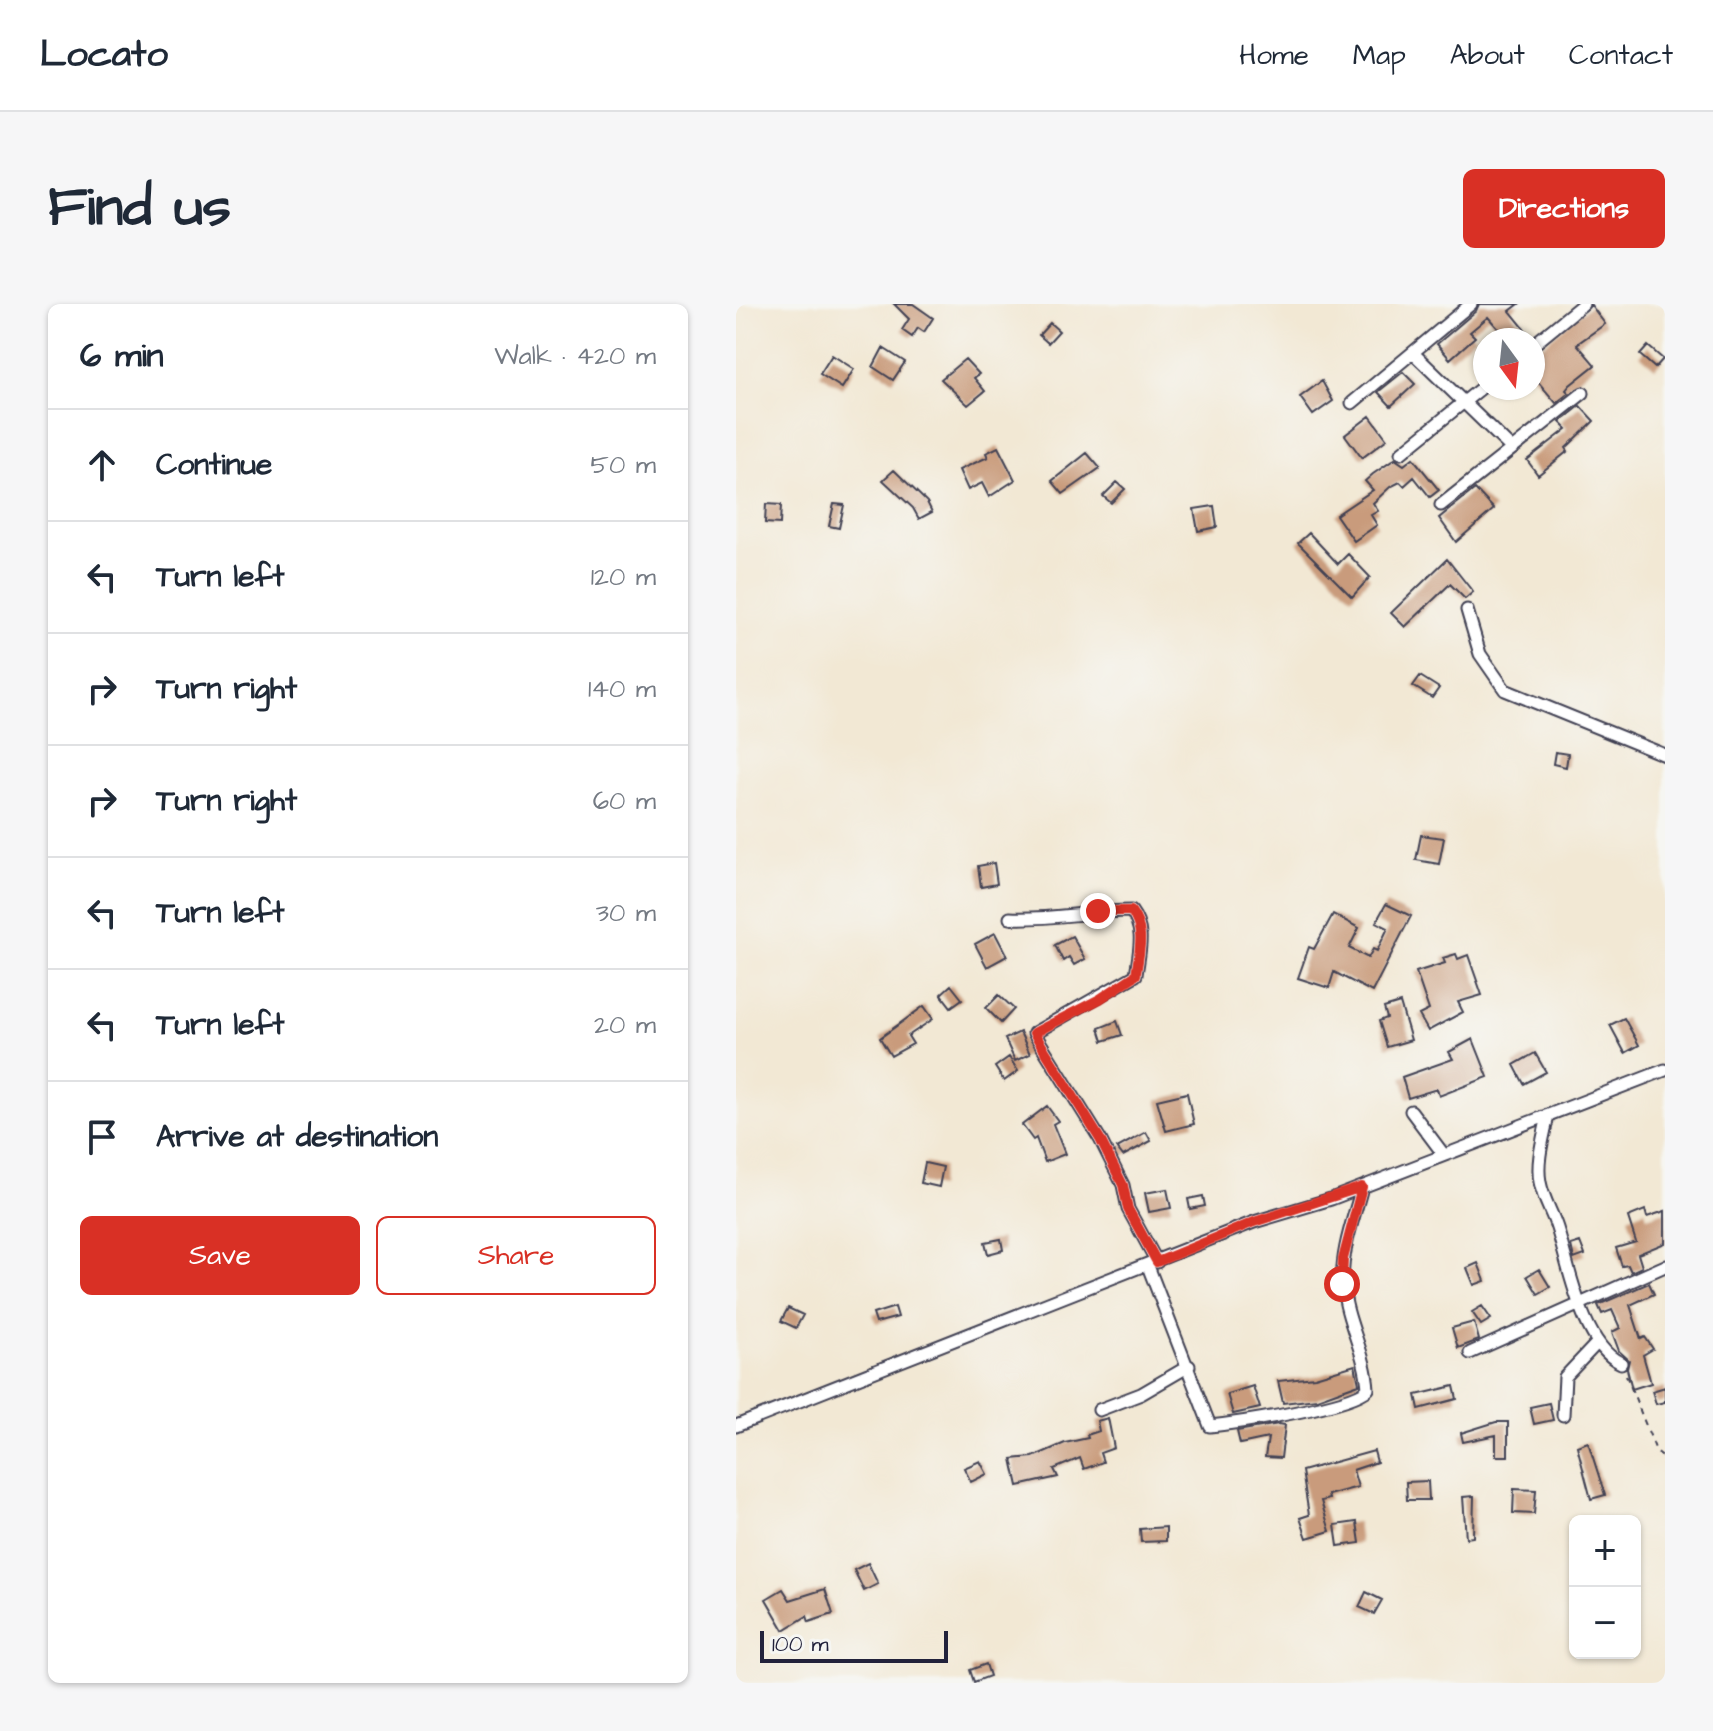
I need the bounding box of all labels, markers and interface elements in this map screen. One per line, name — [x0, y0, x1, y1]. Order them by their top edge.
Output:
text: Locato — [40, 29, 168, 81]
text: Home — [1239, 36, 1309, 75]
text: Map — [1353, 36, 1406, 75]
text: About — [1450, 36, 1525, 75]
text: Contact — [1569, 36, 1673, 75]
text: Find us — [48, 169, 231, 247]
button: Directions — [1463, 169, 1665, 248]
north arrow — [1473, 328, 1545, 400]
text: 6 min — [80, 332, 164, 380]
text: Walk · 420 m — [494, 338, 656, 374]
icon: ahead — [80, 443, 124, 487]
text: Continue — [156, 444, 272, 486]
text: 50 m — [591, 447, 656, 483]
icon: left — [80, 555, 124, 599]
text: Turn left — [156, 556, 284, 598]
text: 120 m — [591, 559, 656, 595]
icon: right — [80, 667, 124, 711]
text: Turn right — [156, 668, 297, 710]
text: 140 m — [588, 671, 656, 707]
icon: right — [80, 779, 124, 823]
text: Turn right — [156, 780, 297, 822]
text: 60 m — [593, 783, 656, 819]
icon: left — [80, 891, 124, 935]
text: Turn left — [156, 892, 284, 934]
route end — [1080, 893, 1116, 929]
text: 30 m — [596, 895, 656, 931]
icon: left — [80, 1003, 124, 1047]
text: Turn left — [156, 1004, 284, 1046]
text: 20 m — [594, 1007, 656, 1043]
icon: arrive — [80, 1115, 124, 1159]
text: Arrive at destination — [156, 1116, 438, 1158]
button: Save — [80, 1216, 360, 1295]
button: Share — [376, 1216, 656, 1295]
route start — [1324, 1266, 1360, 1302]
map controls — [1569, 1515, 1641, 1659]
button: + — [1569, 1515, 1641, 1587]
button: − — [1569, 1587, 1641, 1659]
scale bar — [760, 1627, 948, 1663]
text: 100 m — [772, 1629, 829, 1660]

